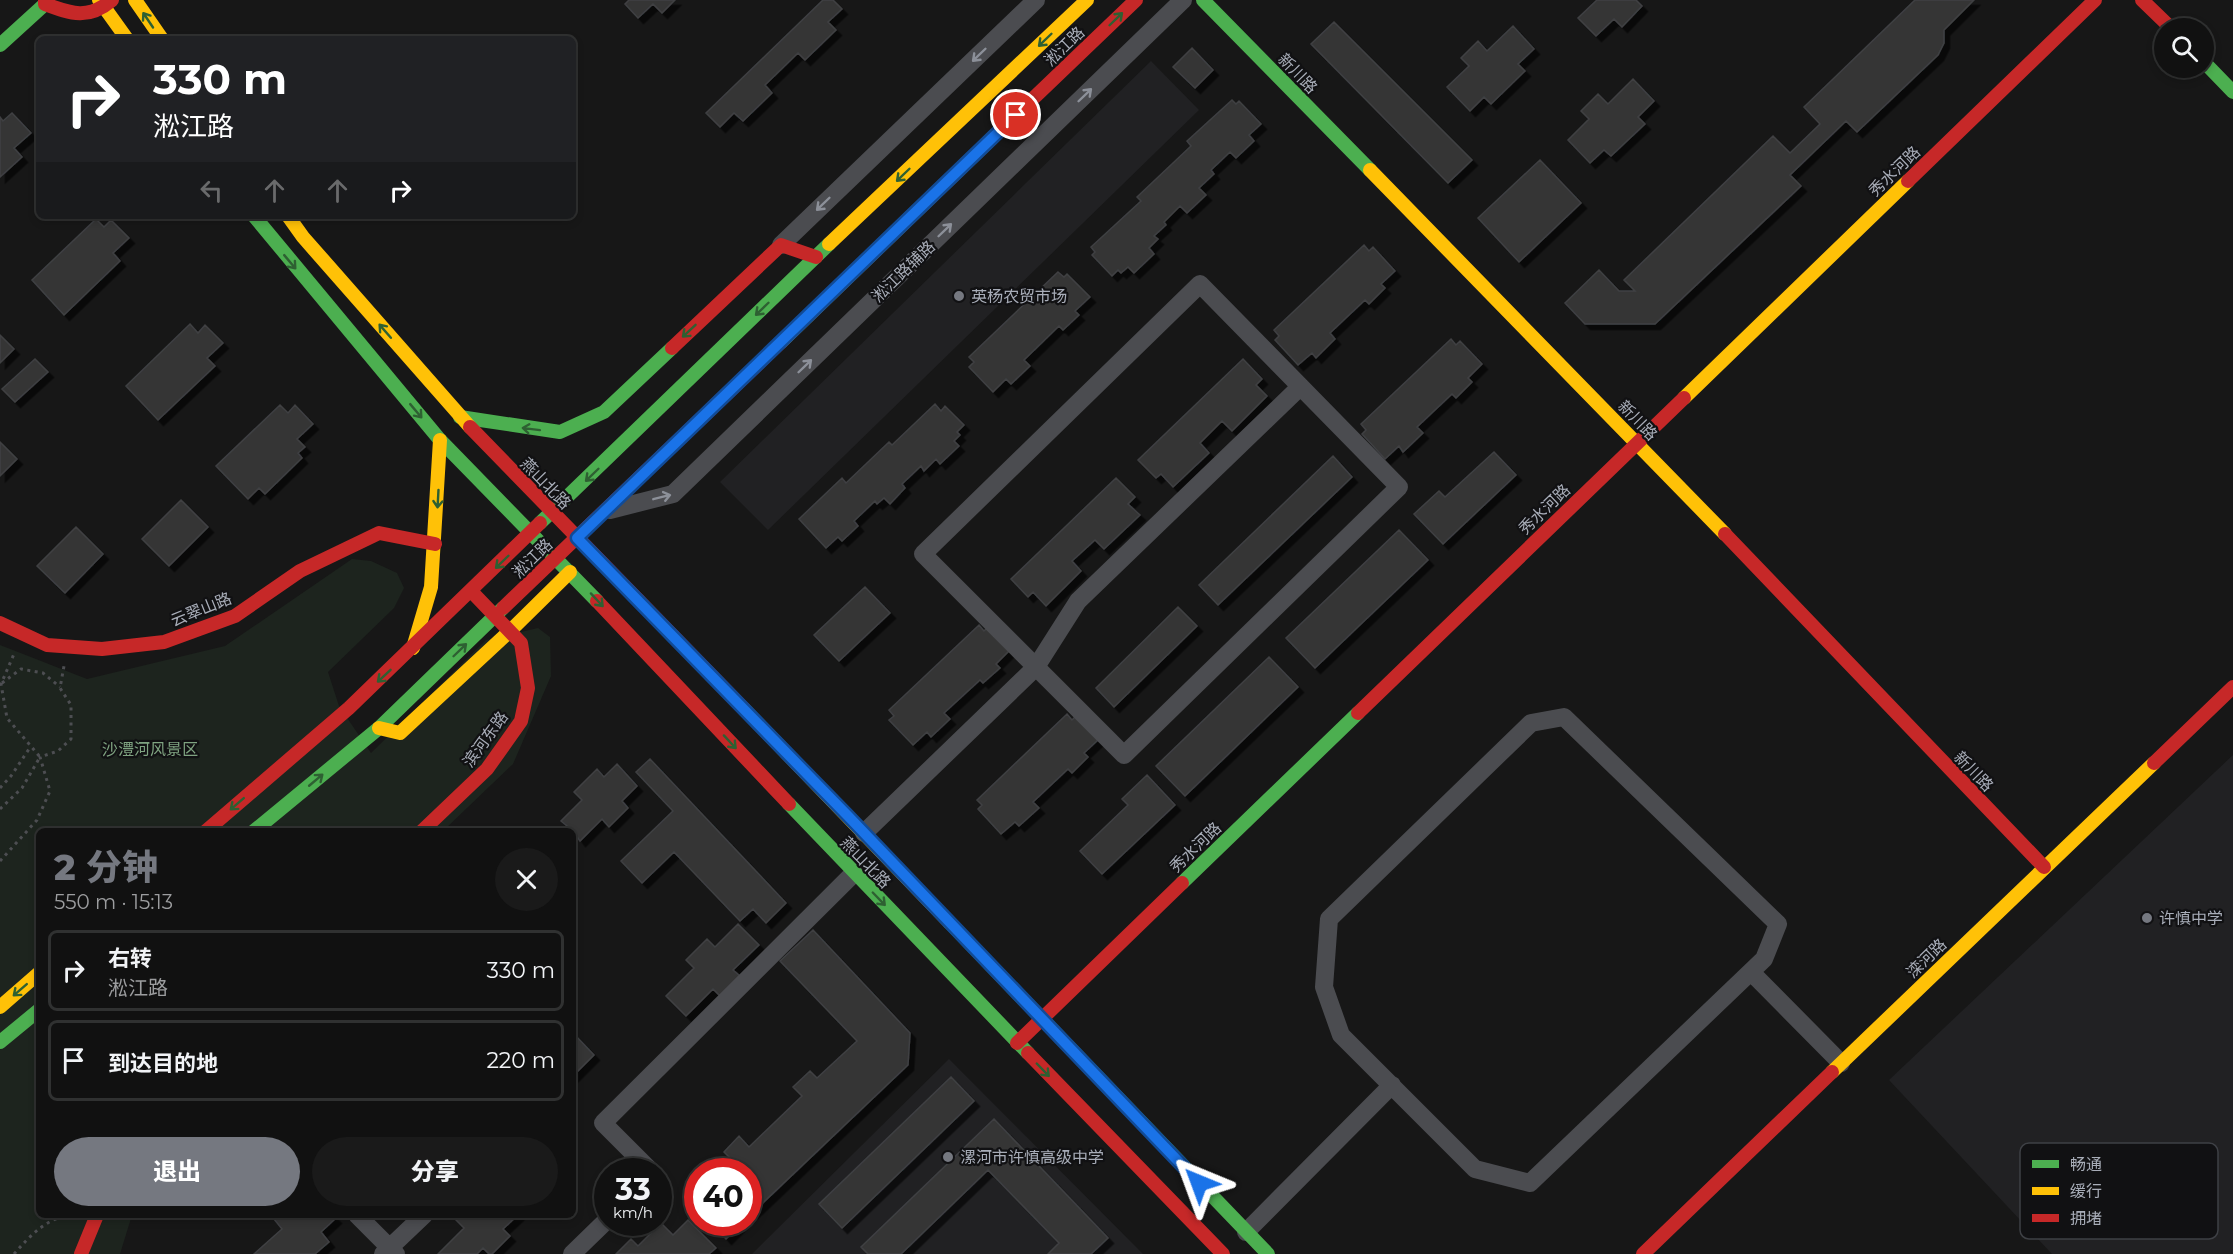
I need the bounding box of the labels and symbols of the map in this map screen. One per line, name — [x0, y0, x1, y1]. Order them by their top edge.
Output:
one-way arrow — [1109, 11, 1124, 26]
one-way arrow — [142, 12, 154, 28]
street label: 淞江路 — [1040, 23, 1088, 70]
one-way arrow — [1037, 33, 1052, 48]
one-way arrow — [972, 48, 987, 62]
street label: 新川路 — [1274, 49, 1321, 97]
one-way arrow — [1078, 87, 1093, 102]
pin — [990, 89, 1041, 140]
street label: 秀水河路 — [1865, 142, 1924, 200]
one-way arrow — [896, 167, 911, 181]
one-way arrow — [816, 197, 831, 211]
one-way arrow — [938, 223, 953, 238]
street label: 淞江路辅路 — [868, 237, 939, 306]
one-way arrow — [283, 254, 297, 269]
place label: 英杨农贸市场 — [971, 287, 1067, 306]
marker: 英杨农贸市场 — [952, 289, 966, 303]
one-way arrow — [755, 302, 770, 317]
one-way arrow — [378, 324, 392, 339]
one-way arrow — [682, 324, 697, 339]
one-way arrow — [798, 359, 813, 373]
street label: 新川路 — [1614, 396, 1661, 444]
one-way arrow — [409, 403, 422, 419]
one-way arrow — [521, 423, 541, 434]
street label: 燕山北路 — [517, 454, 575, 513]
one-way arrow — [585, 467, 600, 482]
street label: 秀水河路 — [1515, 480, 1574, 538]
one-way arrow — [433, 488, 444, 508]
one-way arrow — [653, 490, 672, 502]
street label: 淞江路 — [508, 535, 556, 582]
one-way arrow — [495, 555, 510, 569]
street label: 云翠山路 — [168, 589, 234, 630]
one-way arrow — [589, 593, 604, 608]
one-way arrow — [453, 643, 468, 657]
one-way arrow — [376, 668, 391, 683]
street label: 滨河东路 — [459, 708, 512, 771]
one-way arrow — [723, 735, 737, 750]
park label: 沙澧河风景区 — [102, 740, 198, 759]
street label: 新川路 — [1950, 747, 1997, 795]
one-way arrow — [307, 774, 323, 787]
one-way arrow — [230, 797, 245, 811]
street label: 秀水河路 — [1166, 818, 1225, 876]
street label: 燕山北路 — [837, 833, 895, 892]
one-way arrow — [871, 892, 886, 907]
place label: 许慎中学 — [2159, 909, 2223, 928]
marker: 许慎中学 — [2140, 911, 2154, 925]
street label: 滦河路 — [1902, 935, 1950, 982]
one-way arrow — [12, 983, 27, 997]
one-way arrow — [1036, 1062, 1051, 1077]
legend — [2020, 1143, 2218, 1239]
place label: 漯河市许慎高级中学 — [960, 1148, 1104, 1167]
marker: 漯河市许慎高级中学 — [941, 1150, 955, 1164]
position arrow — [1167, 1151, 1231, 1215]
text: 畅通 — [2070, 1155, 2102, 1174]
speed limit sign: 40 — [684, 1158, 762, 1236]
text: 缓行 — [2070, 1182, 2102, 1201]
text: 拥堵 — [2070, 1209, 2102, 1228]

